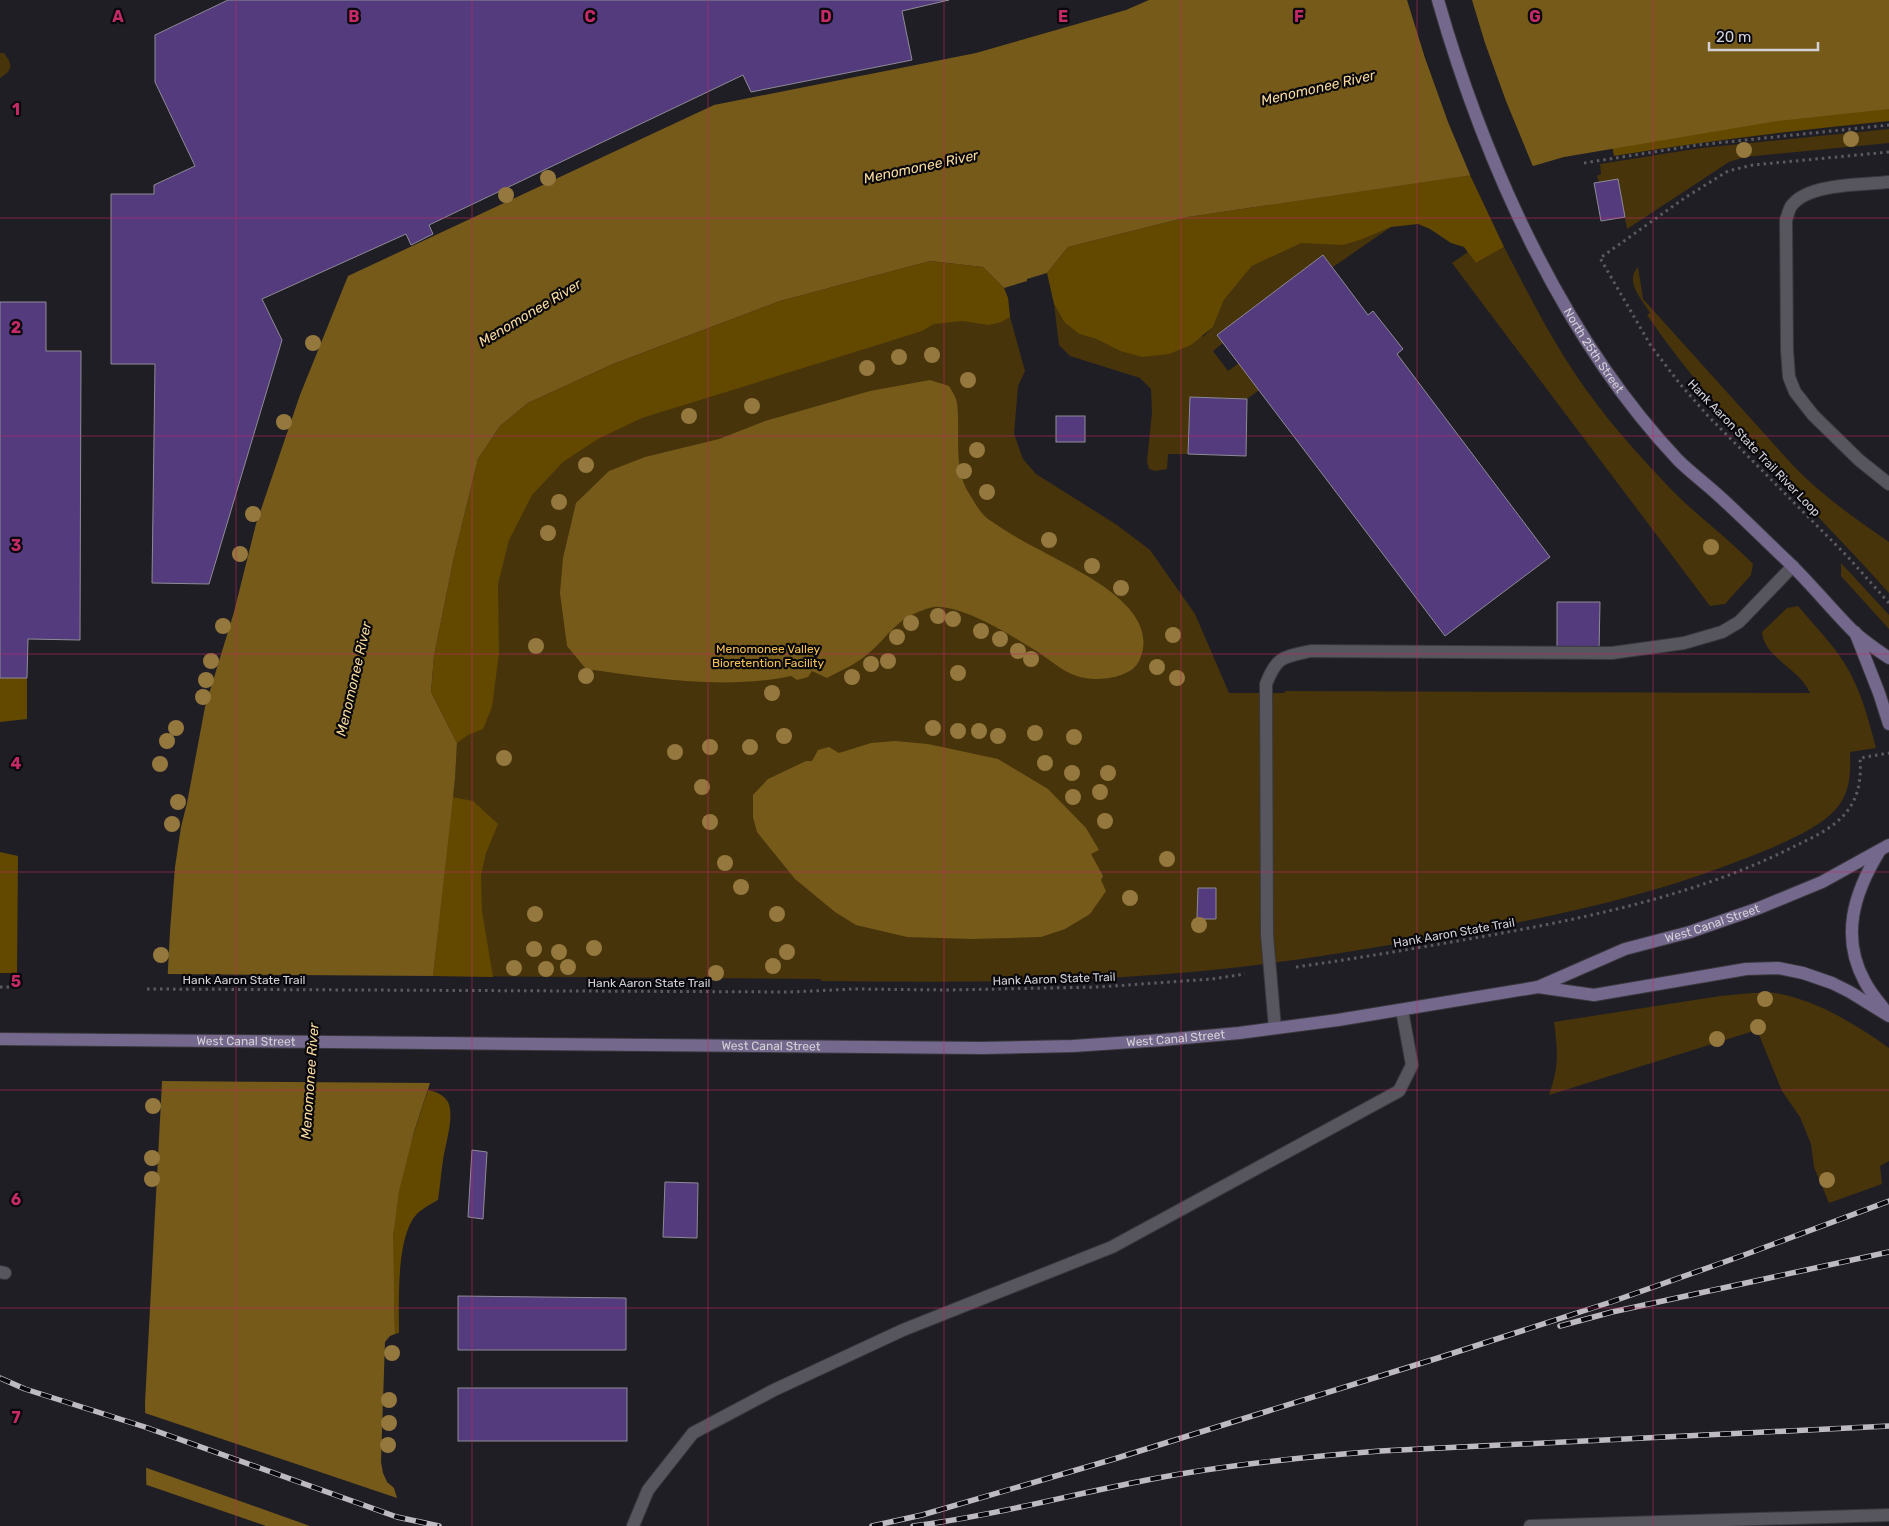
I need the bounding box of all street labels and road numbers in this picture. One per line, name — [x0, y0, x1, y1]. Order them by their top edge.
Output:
street label: North 25th Street — [1561, 305, 1627, 396]
street label: Hank Aaron State Trail River Loop — [1685, 377, 1823, 519]
street label: West Canal Street — [1663, 901, 1762, 945]
street label: Hank Aaron State Trail — [1392, 915, 1516, 951]
street label: Hank Aaron State Trail — [992, 970, 1116, 988]
street label: Hank Aaron State Trail — [182, 973, 306, 987]
street label: Hank Aaron State Trail — [587, 976, 711, 990]
street label: West Canal Street — [1126, 1027, 1226, 1049]
street label: West Canal Street — [196, 1034, 296, 1049]
street label: West Canal Street — [721, 1039, 821, 1054]

